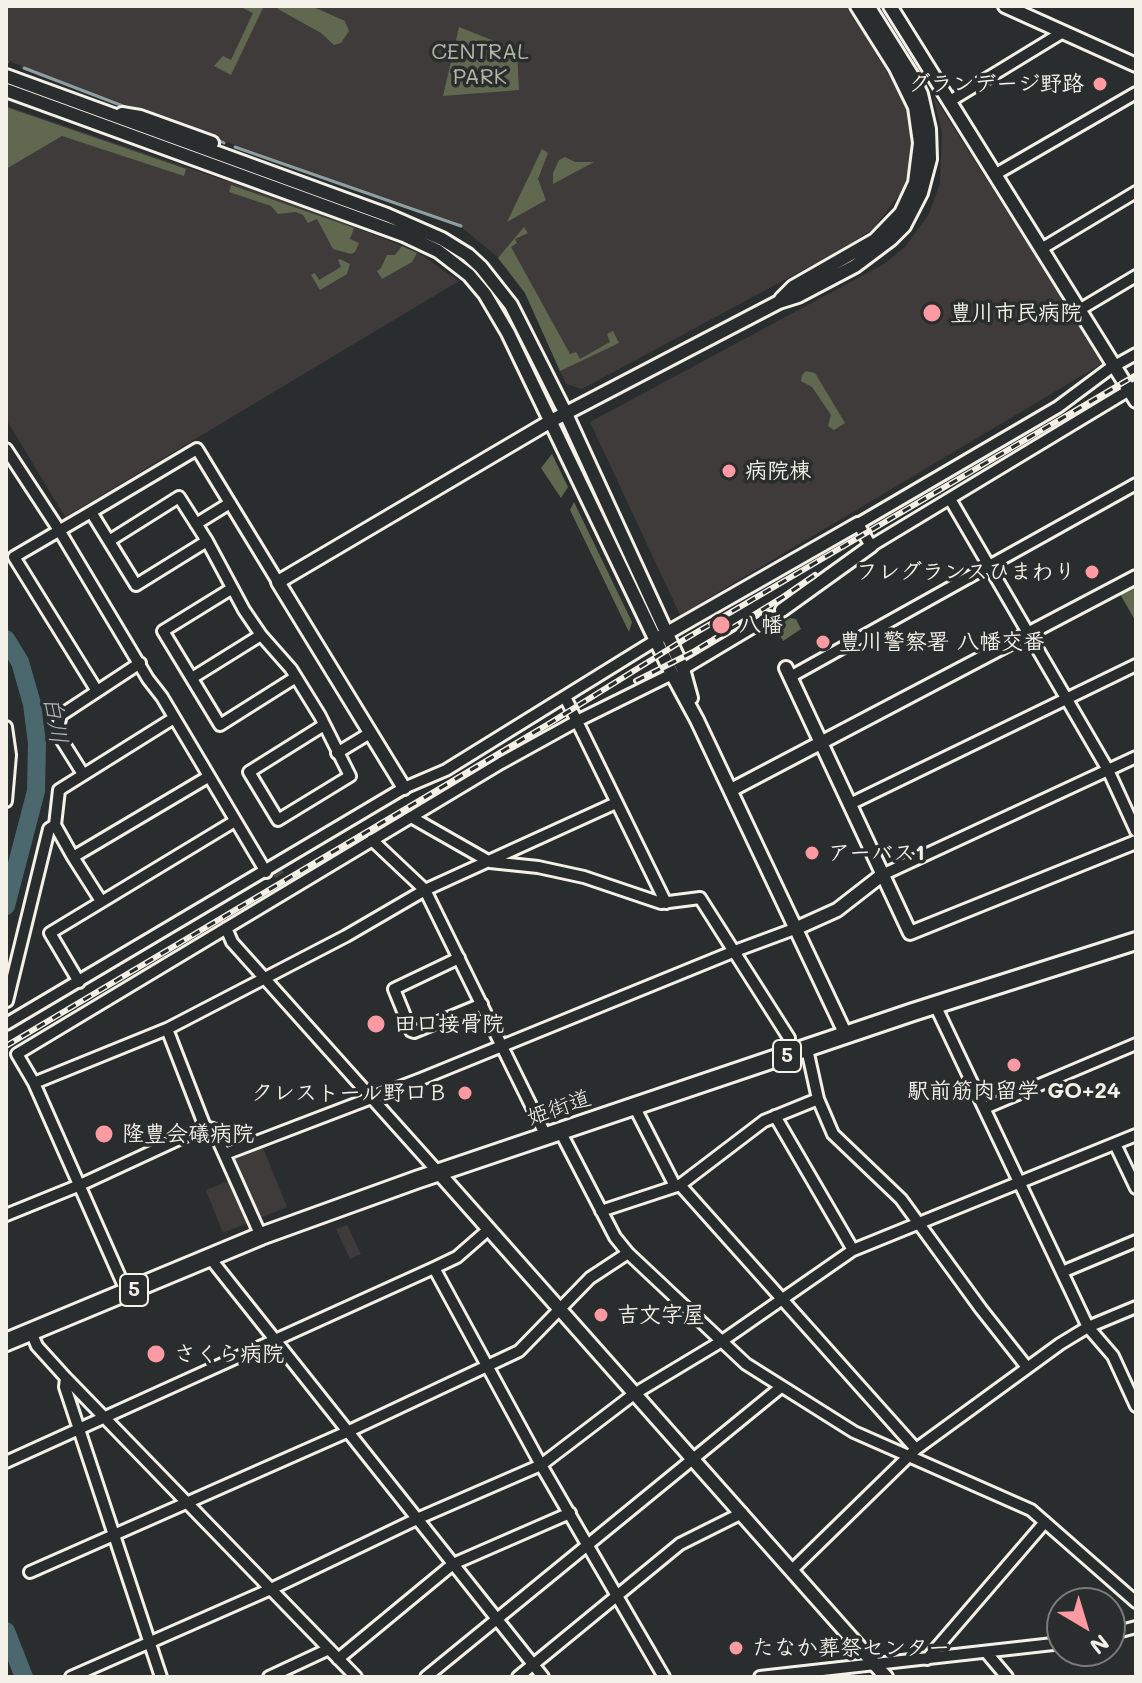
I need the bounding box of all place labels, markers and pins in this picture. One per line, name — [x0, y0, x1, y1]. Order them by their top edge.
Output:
place label: グランデージ野路 — [908, 71, 1084, 97]
marker: グランデージ野路 — [1091, 75, 1109, 93]
place label: 豊川市民病院 — [950, 300, 1082, 326]
marker: 豊川市民病院 — [921, 302, 943, 324]
place label: 病院棟 — [745, 458, 811, 484]
marker: 病院棟 — [720, 462, 738, 480]
place label: フレグランスひまわり — [856, 559, 1076, 585]
marker: フレグランスひまわり — [1083, 563, 1101, 581]
place label: 八幡 — [739, 612, 783, 638]
marker: 八幡 — [710, 614, 732, 636]
place label: 豊川警察署 八幡交番 — [839, 629, 1045, 655]
marker: 豊川警察署 八幡交番 — [814, 633, 832, 651]
place label: アーバス1 — [828, 840, 925, 866]
marker: アーバス1 — [803, 844, 821, 862]
place label: 田口接骨院 — [394, 1011, 504, 1037]
marker: 田口接骨院 — [365, 1013, 387, 1035]
marker: 駅前筋肉留学 GO+24 — [1005, 1056, 1023, 1074]
place label: 駅前筋肉留学 GO+24 — [907, 1078, 1121, 1104]
place label: クレストール野口Ｂ — [251, 1080, 449, 1106]
marker: クレストール野口Ｂ — [456, 1084, 474, 1102]
place label: 隆豊会礒病院 — [122, 1121, 254, 1147]
marker: 隆豊会礒病院 — [93, 1123, 115, 1145]
place label: 吉文字屋 — [617, 1302, 705, 1328]
marker: 吉文字屋 — [592, 1306, 610, 1324]
place label: さくら病院 — [174, 1341, 284, 1367]
marker: さくら病院 — [145, 1343, 167, 1365]
place label: たなか葬祭センター — [752, 1635, 950, 1661]
marker: たなか葬祭センター — [727, 1639, 745, 1657]

